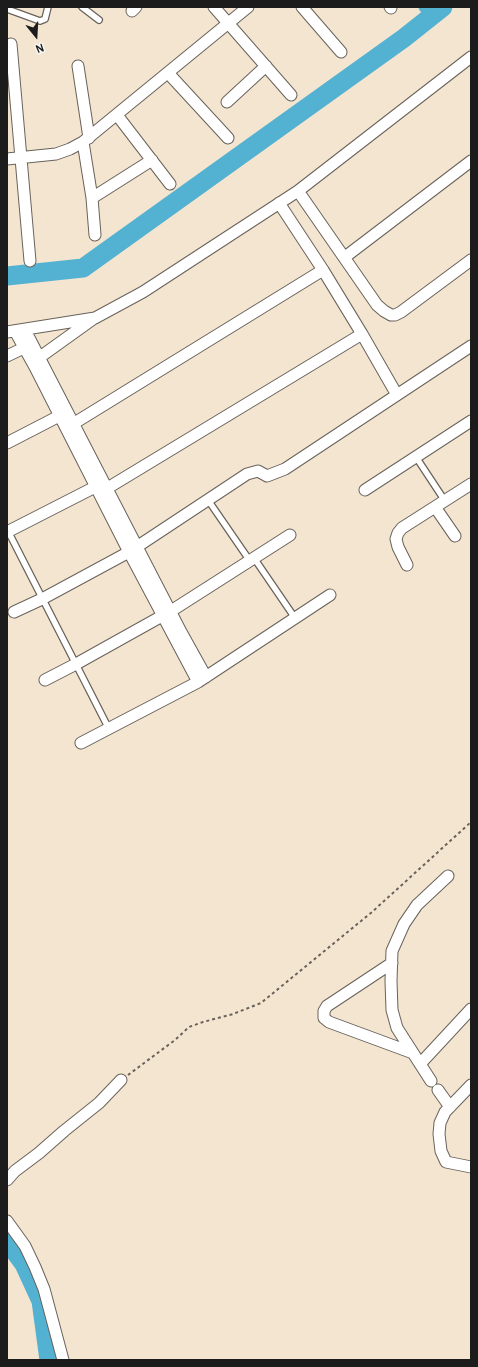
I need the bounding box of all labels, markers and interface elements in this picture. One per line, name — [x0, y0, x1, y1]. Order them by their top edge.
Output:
north arrow — [16, 16, 56, 56]
text: N — [34, 41, 45, 55]

